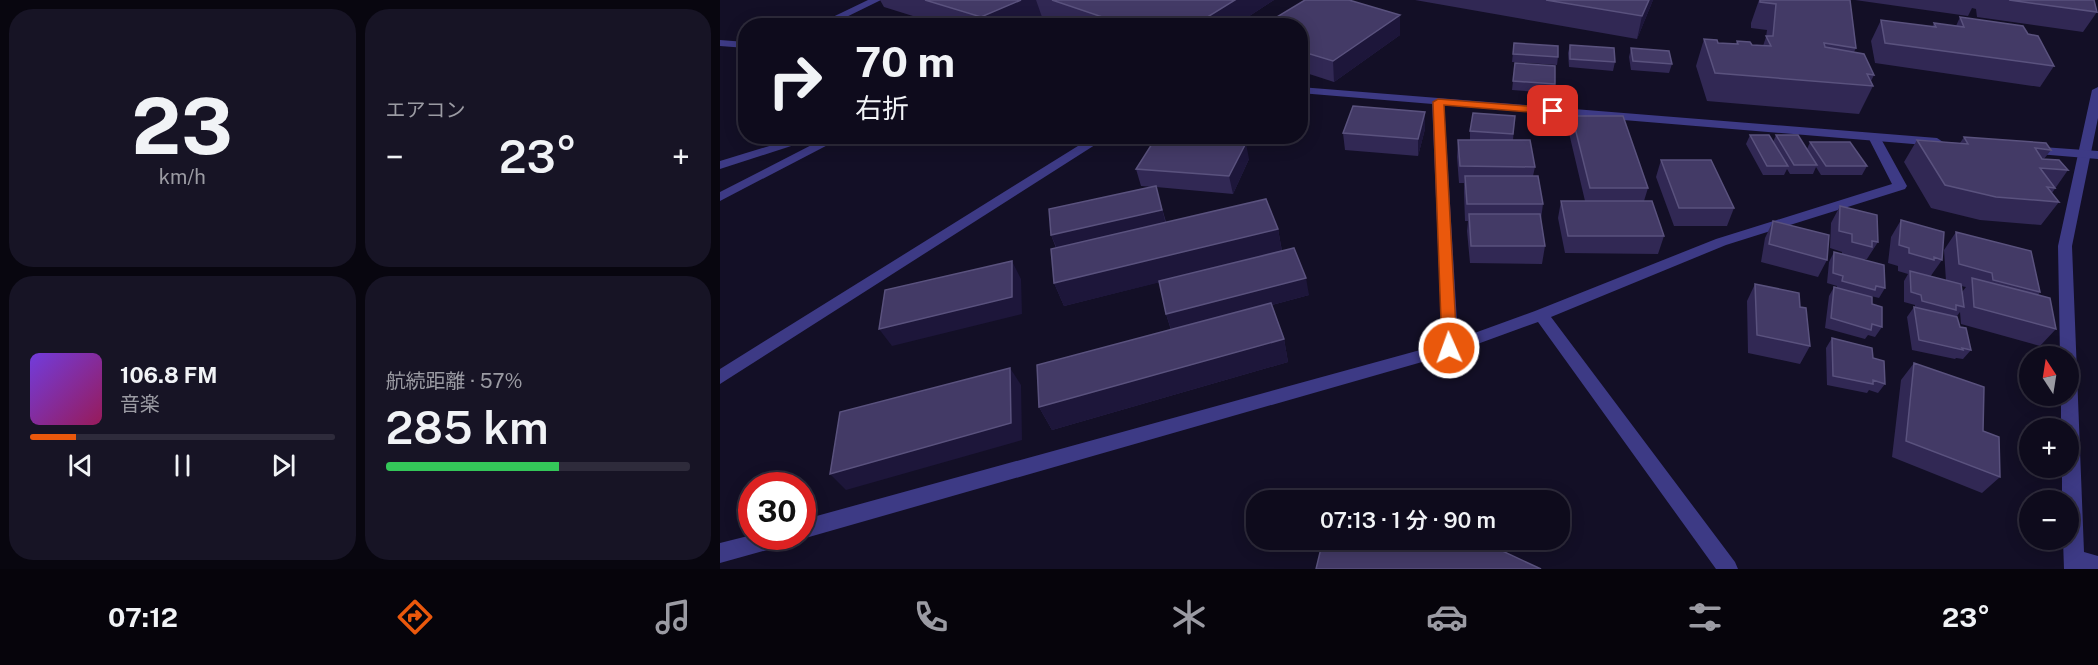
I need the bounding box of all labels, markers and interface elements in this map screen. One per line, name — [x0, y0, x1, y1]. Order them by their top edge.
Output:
text: 70 m — [855, 37, 955, 86]
icon: right — [756, 42, 834, 120]
text: 23 — [132, 80, 233, 172]
pin — [1527, 85, 1578, 136]
text: 右折 — [855, 92, 909, 124]
icon: arrive — [1536, 94, 1569, 127]
text: エアコン — [386, 98, 466, 122]
text: 23° — [499, 130, 577, 183]
text: − — [386, 138, 404, 176]
text: + — [672, 138, 690, 176]
text: km/h — [159, 165, 206, 189]
position arrow — [1417, 316, 1481, 380]
north arrow — [2019, 346, 2079, 406]
map controls — [2019, 346, 2079, 550]
text: 106.8 FM — [120, 362, 217, 388]
text: 航続距離 · 57% — [386, 369, 523, 393]
text: 音楽 — [120, 392, 160, 416]
text: 285 km — [386, 401, 549, 454]
button: + — [2019, 418, 2079, 478]
icon: previous — [64, 449, 97, 482]
icon: pause — [166, 449, 199, 482]
icon: next — [267, 449, 300, 482]
speed limit sign: 30 — [738, 472, 816, 550]
button: − — [2019, 490, 2079, 550]
text: 07:13 · 1 分 · 90 m — [1320, 507, 1496, 533]
icon: directions — [394, 596, 436, 638]
icon: music — [652, 596, 694, 638]
icon: phone — [910, 596, 952, 638]
icon: climate — [1168, 596, 1210, 638]
icon: car — [1426, 596, 1468, 638]
icon: filters — [1684, 596, 1726, 638]
text: 07:12 — [108, 601, 178, 633]
text: 23° — [1942, 601, 1990, 633]

